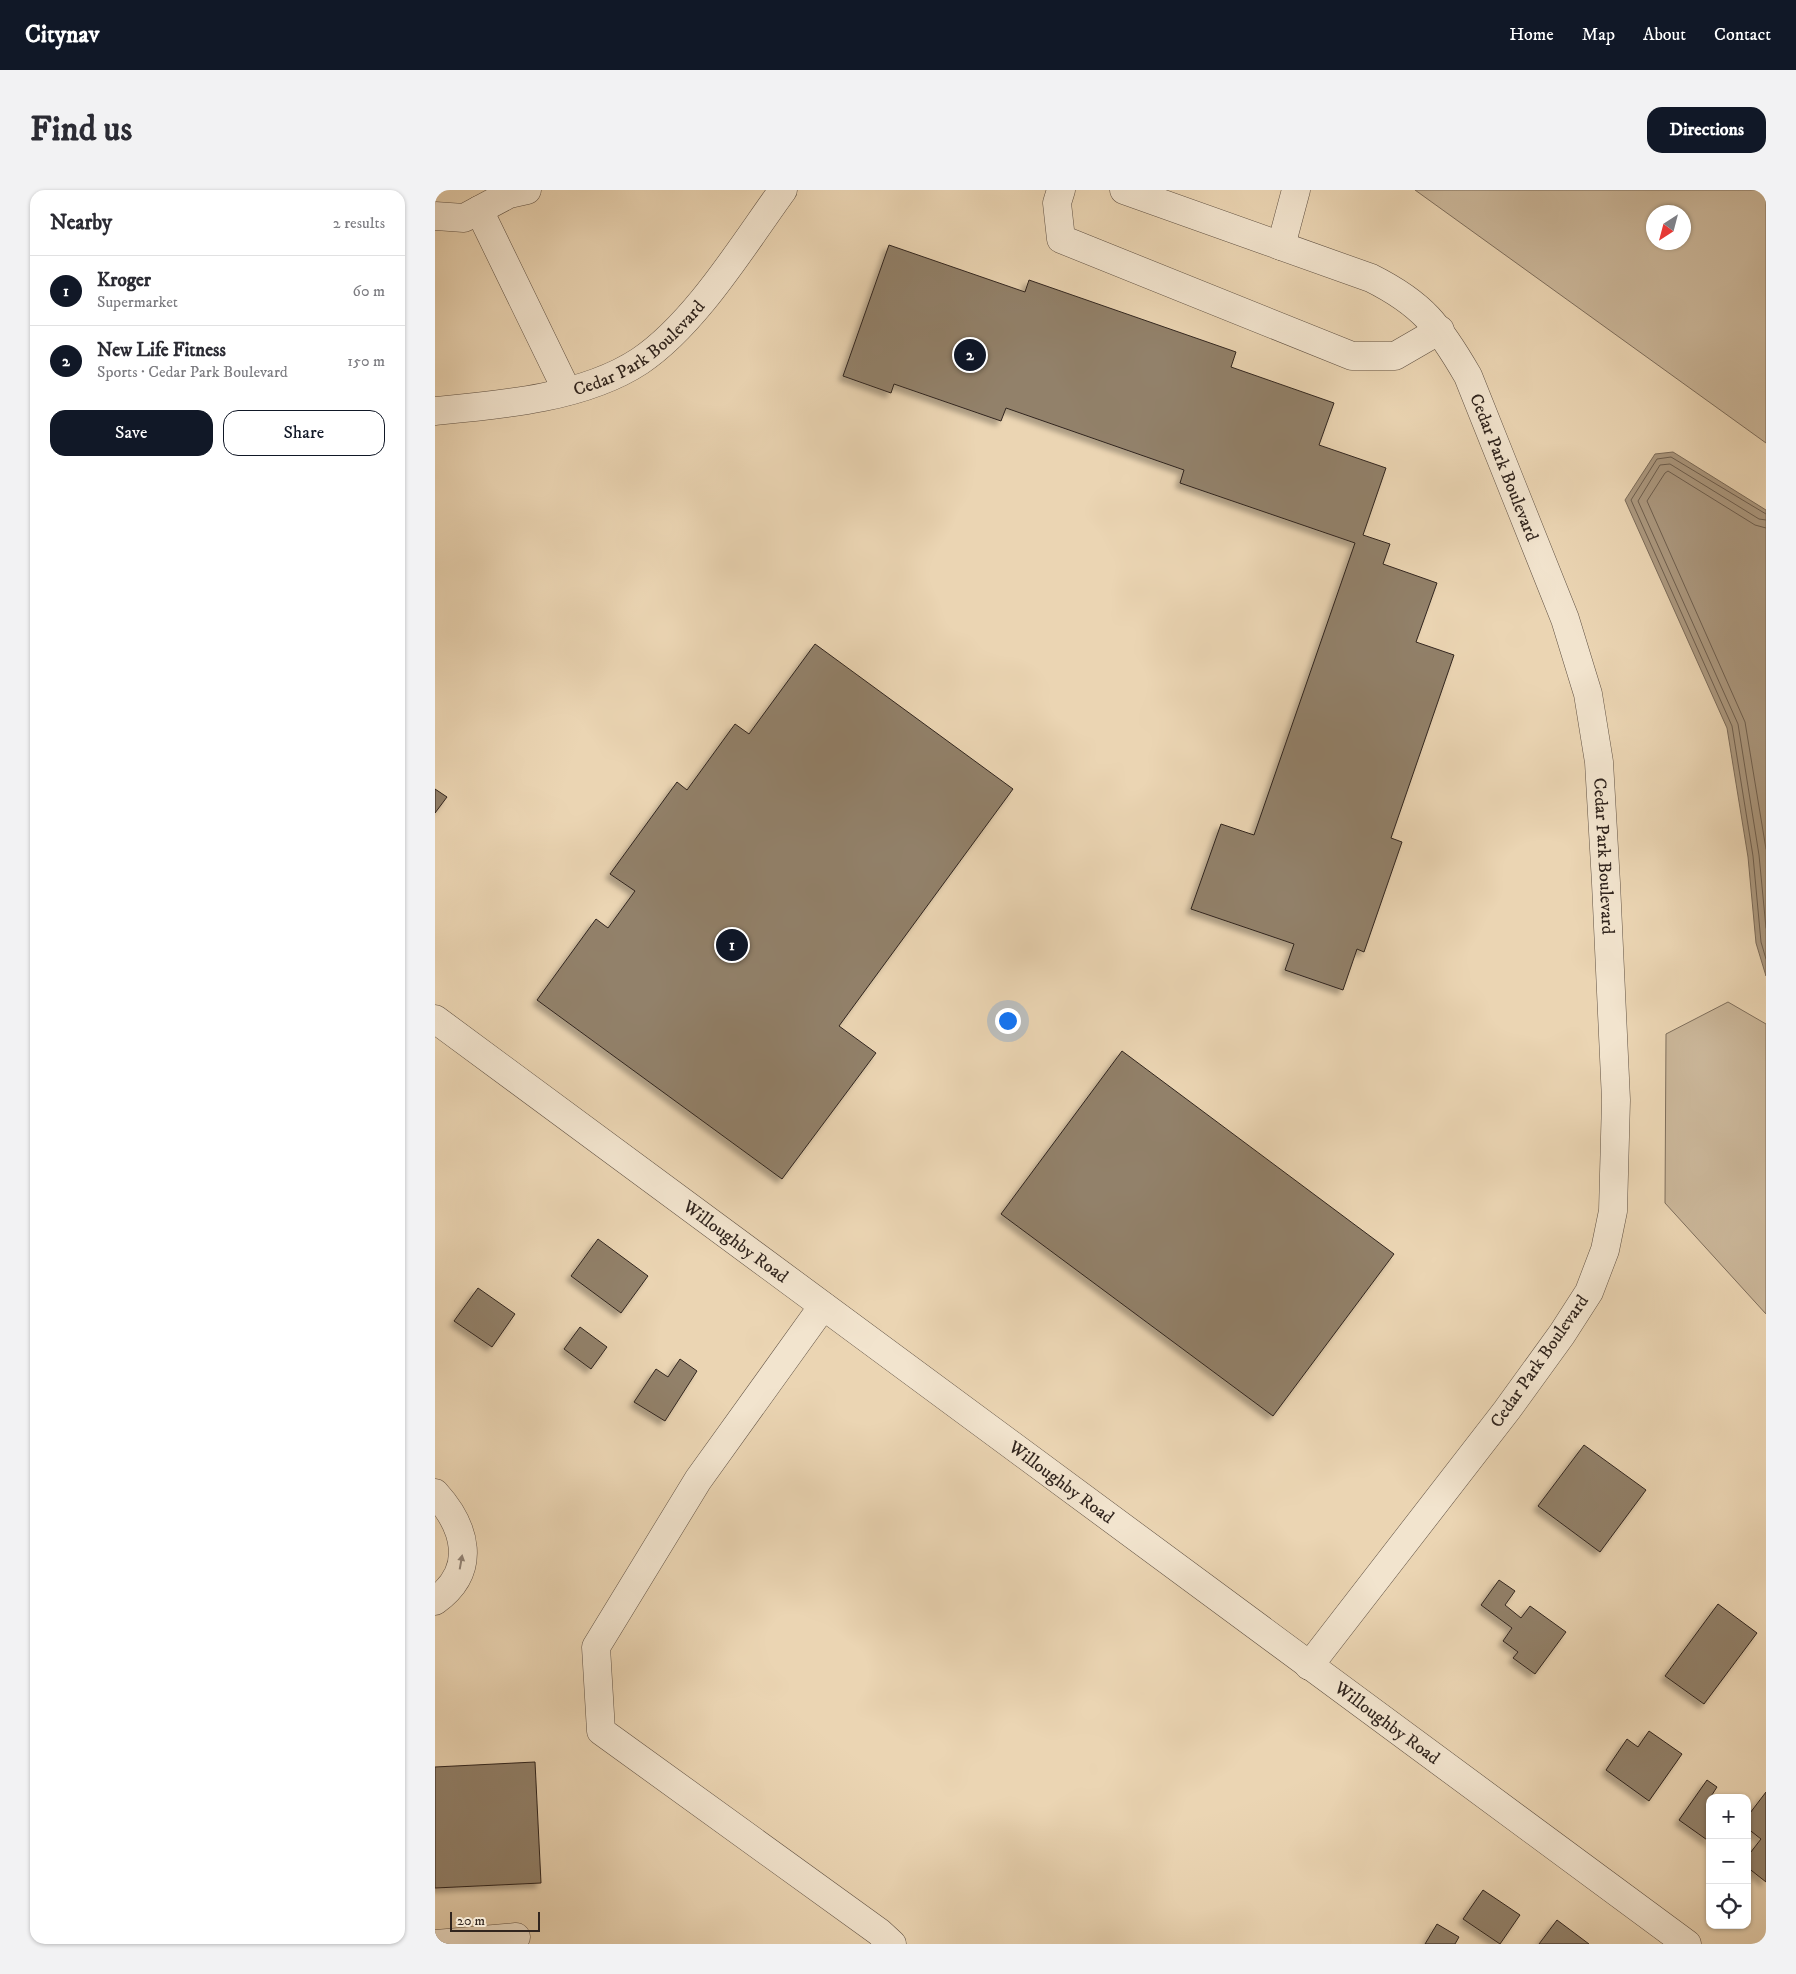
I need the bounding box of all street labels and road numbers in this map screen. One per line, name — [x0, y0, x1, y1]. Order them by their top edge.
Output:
street label: Cedar Park Boulevard — [571, 296, 710, 401]
street label: Cedar Park Boulevard — [1464, 391, 1543, 545]
street label: Cedar Park Boulevard — [1588, 777, 1618, 935]
street label: Willoughby Road — [677, 1195, 792, 1288]
street label: Cedar Park Boulevard — [1486, 1291, 1594, 1432]
street label: Willoughby Road — [1003, 1436, 1118, 1529]
street label: Willoughby Road — [1329, 1677, 1444, 1770]

